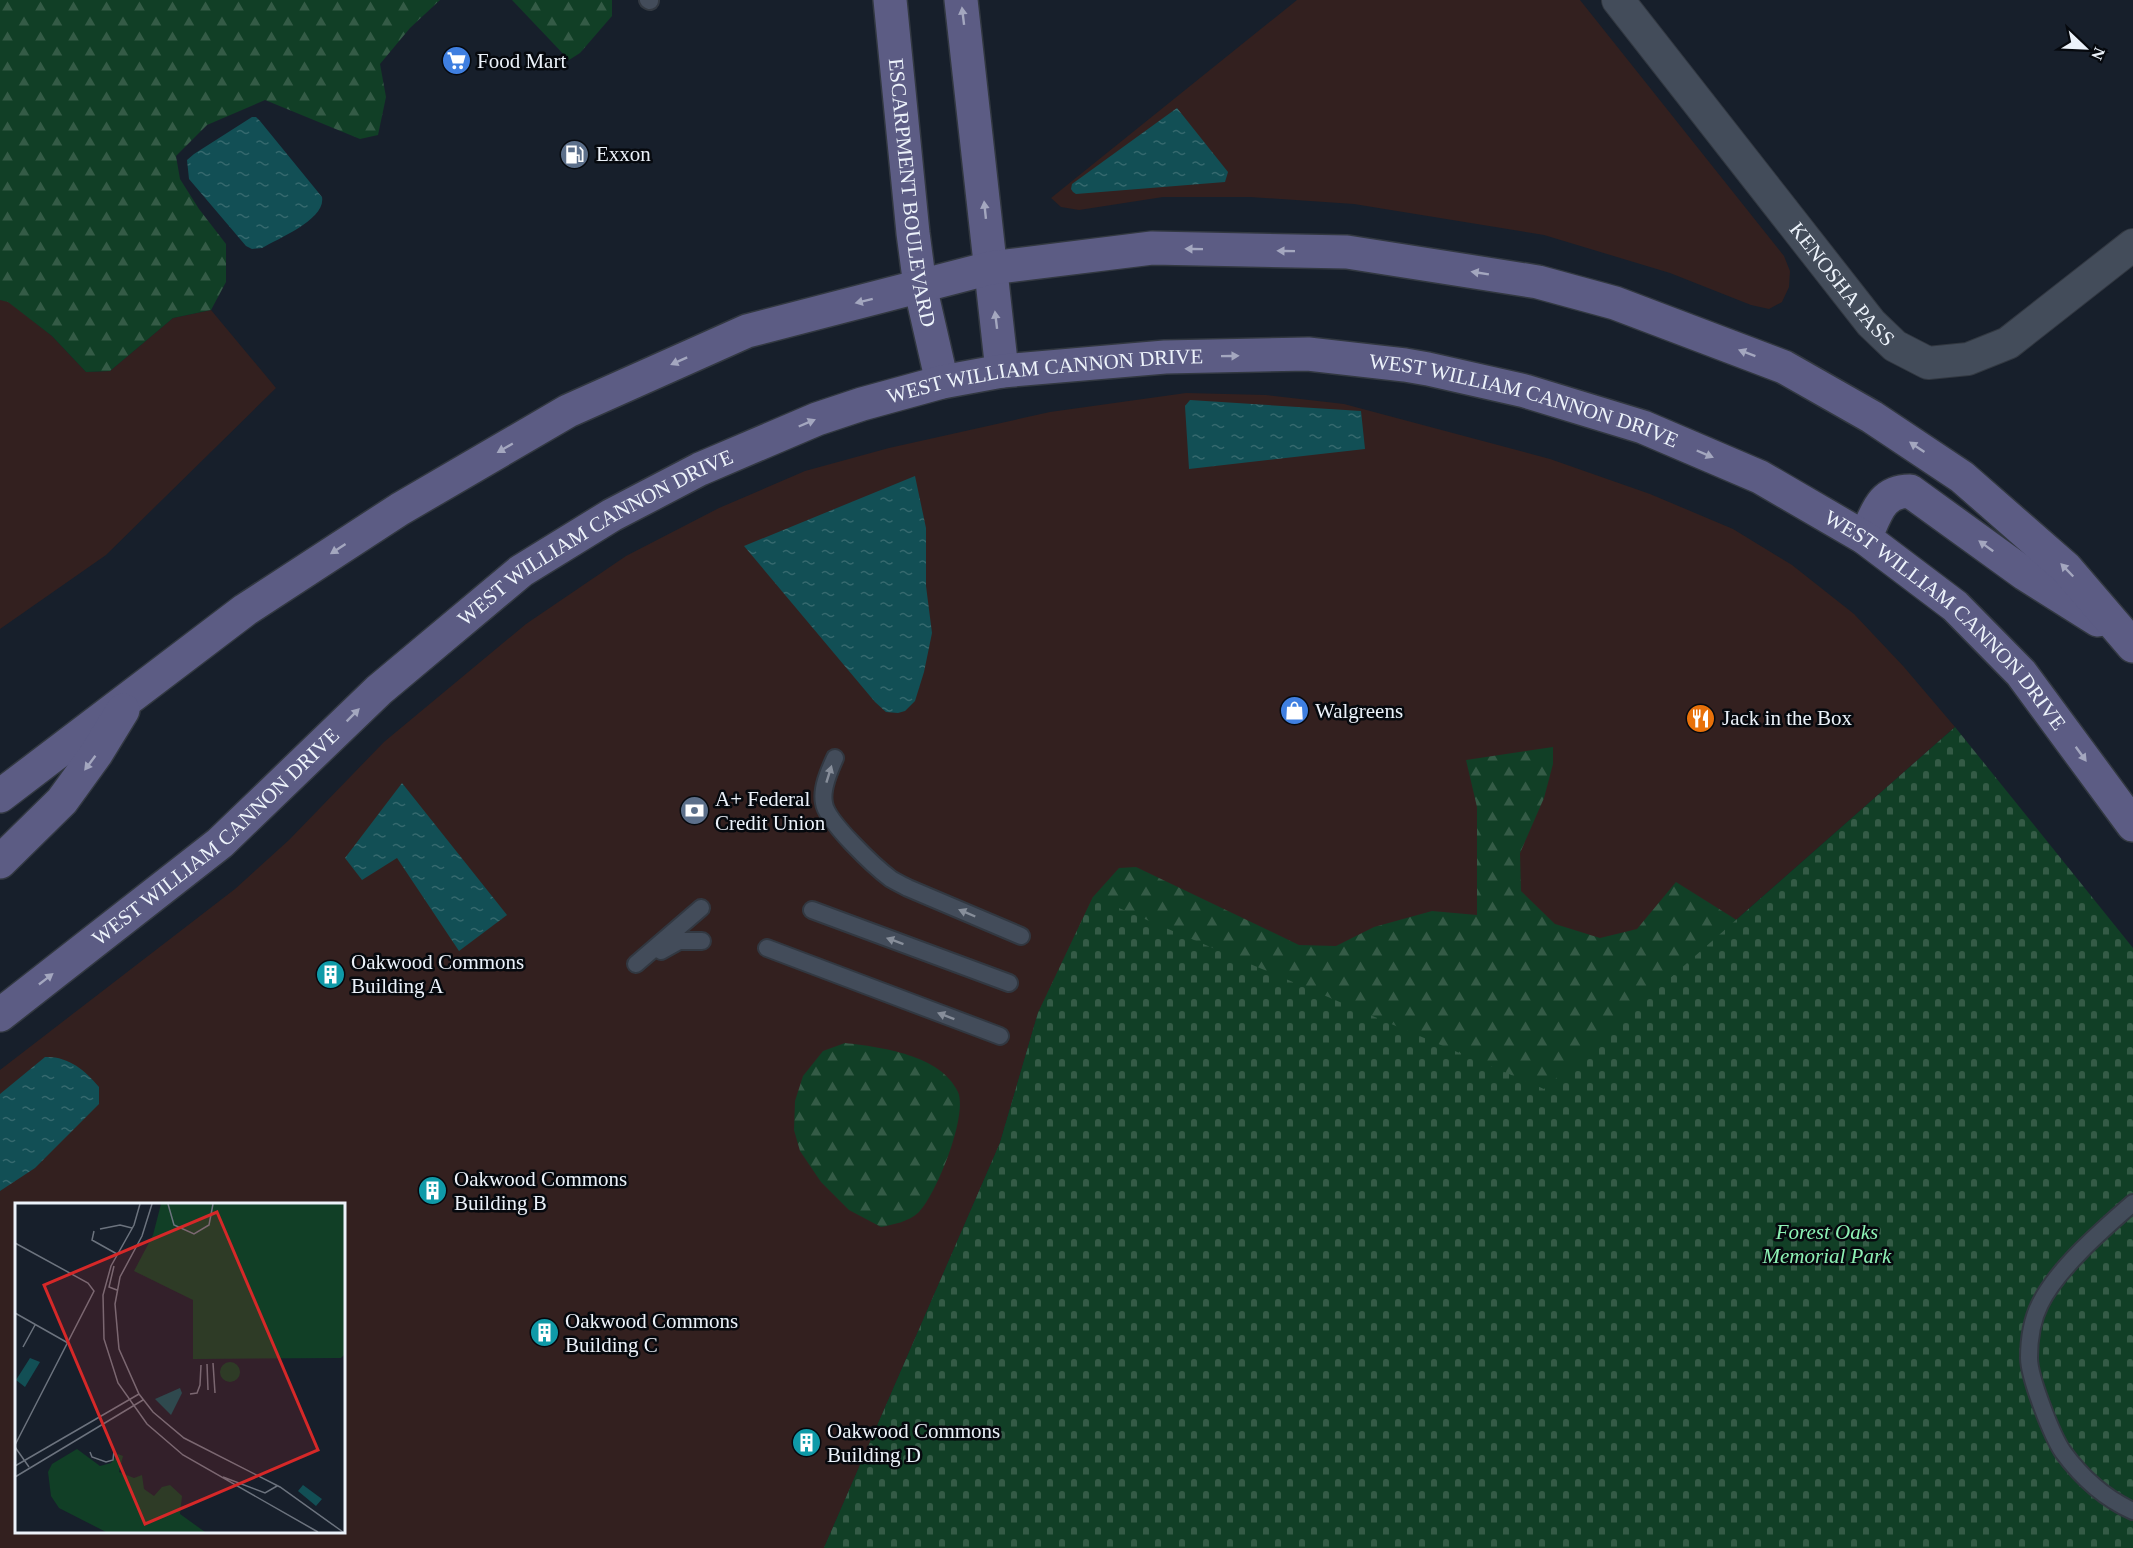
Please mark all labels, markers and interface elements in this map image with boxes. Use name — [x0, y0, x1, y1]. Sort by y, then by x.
one-way arrow — [958, 7, 968, 26]
north arrow — [2055, 18, 2115, 78]
supermarket icon: Food Mart — [440, 45, 472, 77]
text: N — [2088, 45, 2108, 63]
place label: Food Mart — [477, 49, 566, 73]
street label: ESCARPMENT BOULEVARD — [884, 57, 941, 329]
fuel station icon: Exxon — [559, 138, 591, 170]
place label: Exxon — [596, 142, 651, 166]
one-way arrow — [980, 200, 990, 219]
street label: KENOSHA PASS — [1785, 217, 1900, 351]
one-way arrow — [1184, 244, 1203, 254]
one-way arrow — [1277, 246, 1296, 256]
one-way arrow — [1470, 268, 1489, 277]
one-way arrow — [855, 296, 873, 306]
one-way arrow — [991, 310, 1001, 329]
street label: WEST WILLIAM CANNON DRIVE — [884, 344, 1203, 409]
one-way arrow — [1738, 347, 1756, 357]
street label: WEST WILLIAM CANNON DRIVE — [1368, 349, 1682, 453]
one-way arrow — [1221, 351, 1240, 361]
one-way arrow — [671, 357, 688, 366]
one-way arrow — [799, 418, 817, 428]
one-way arrow — [1909, 441, 1925, 453]
one-way arrow — [496, 443, 513, 453]
street label: WEST WILLIAM CANNON DRIVE — [453, 444, 736, 631]
one-way arrow — [1696, 450, 1714, 459]
street label: WEST WILLIAM CANNON DRIVE — [1820, 505, 2071, 735]
one-way arrow — [1979, 540, 1995, 552]
one-way arrow — [330, 544, 347, 555]
one-way arrow — [2061, 564, 2075, 578]
shop icon: Walgreens — [1278, 695, 1310, 727]
place label: Walgreens — [1315, 699, 1403, 723]
restaurant icon: Jack in the Box — [1685, 702, 1717, 734]
place label: Jack in the Box — [1722, 706, 1853, 730]
one-way arrow — [345, 709, 359, 723]
street label: WEST WILLIAM CANNON DRIVE — [87, 723, 344, 950]
one-way arrow — [2075, 746, 2087, 762]
one-way arrow — [84, 756, 96, 771]
one-way arrow — [825, 765, 834, 783]
place label: A+ Federal Credit Union — [715, 787, 826, 835]
bank icon: A+ Federal Credit Union — [678, 795, 710, 827]
one-way arrow — [958, 908, 976, 917]
one-way arrow — [886, 935, 904, 945]
place label: Oakwood Commons Building A — [351, 950, 524, 998]
building icon: Oakwood Commons Building A — [314, 958, 346, 990]
one-way arrow — [38, 973, 54, 985]
one-way arrow — [937, 1010, 955, 1020]
place label: Oakwood Commons Building B — [454, 1167, 627, 1215]
building icon: Oakwood Commons Building B — [417, 1175, 449, 1207]
inset map — [15, 1203, 345, 1533]
park label: Forest Oaks Memorial Park — [1762, 1220, 1892, 1268]
place label: Oakwood Commons Building C — [565, 1309, 738, 1357]
building icon: Oakwood Commons Building C — [528, 1317, 560, 1349]
place label: Oakwood Commons Building D — [827, 1419, 1000, 1467]
building icon: Oakwood Commons Building D — [790, 1427, 822, 1459]

